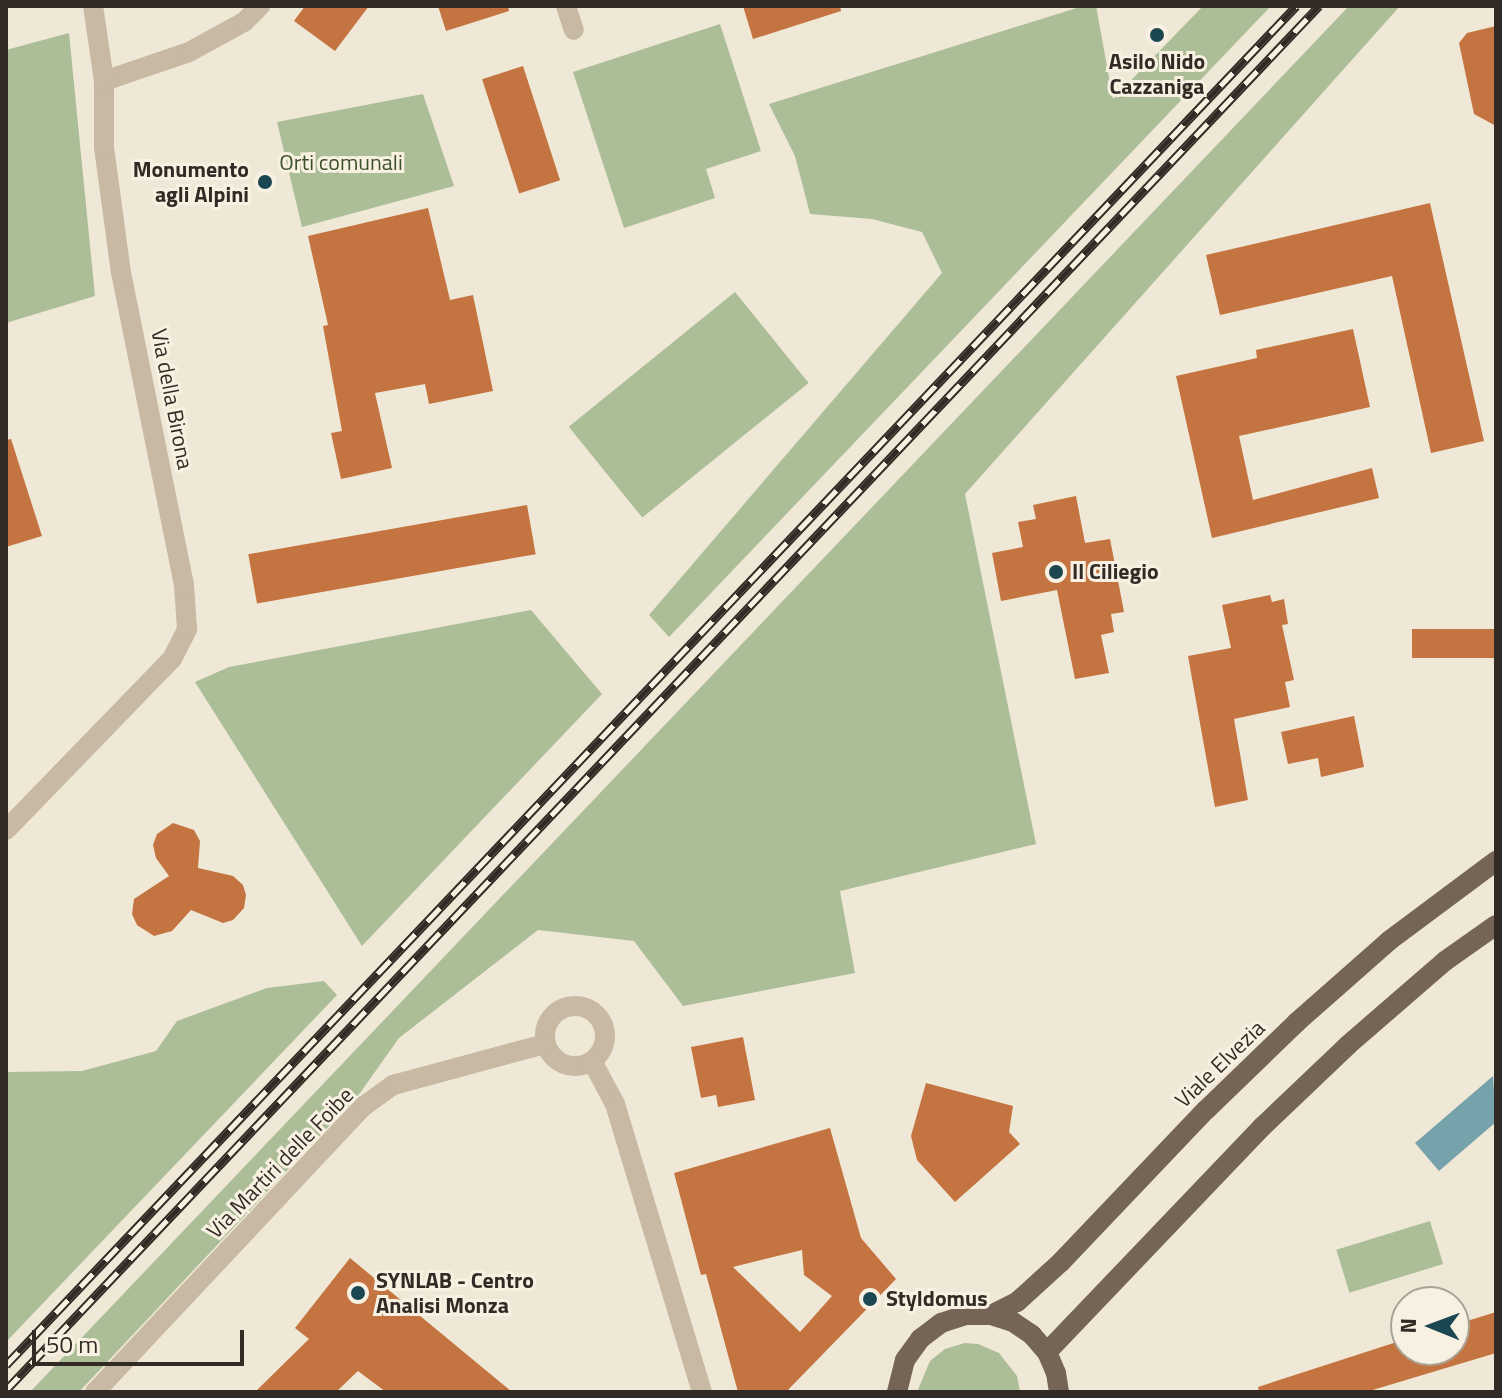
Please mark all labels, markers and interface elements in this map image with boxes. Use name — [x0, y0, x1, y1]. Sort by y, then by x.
marker: Asilo Nido Cazzaniga — [1148, 26, 1166, 44]
place label: Asilo Nido Cazzaniga — [1109, 48, 1205, 100]
park label: Orti comunali — [279, 150, 403, 176]
place label: Monumento agli Alpini — [133, 156, 249, 208]
marker: Monumento agli Alpini — [256, 173, 274, 191]
street label: Via della Birona — [145, 327, 199, 471]
place label: Il Ciliegio — [1072, 559, 1159, 585]
marker: Il Ciliegio — [1047, 563, 1065, 581]
street label: Viale Elvezia — [1170, 1015, 1270, 1113]
street label: Via Martiri delle Foibe — [201, 1082, 359, 1244]
place label: SYNLAB - Centro Analisi Monza — [376, 1267, 534, 1318]
marker: SYNLAB - Centro Analisi Monza — [347, 1282, 369, 1304]
place label: Styldomus — [886, 1286, 988, 1312]
north arrow — [1390, 1286, 1470, 1366]
marker: Styldomus — [861, 1290, 879, 1308]
scale bar — [36, 1314, 248, 1364]
text: N — [1391, 1318, 1425, 1334]
text: 50 m — [46, 1326, 98, 1362]

